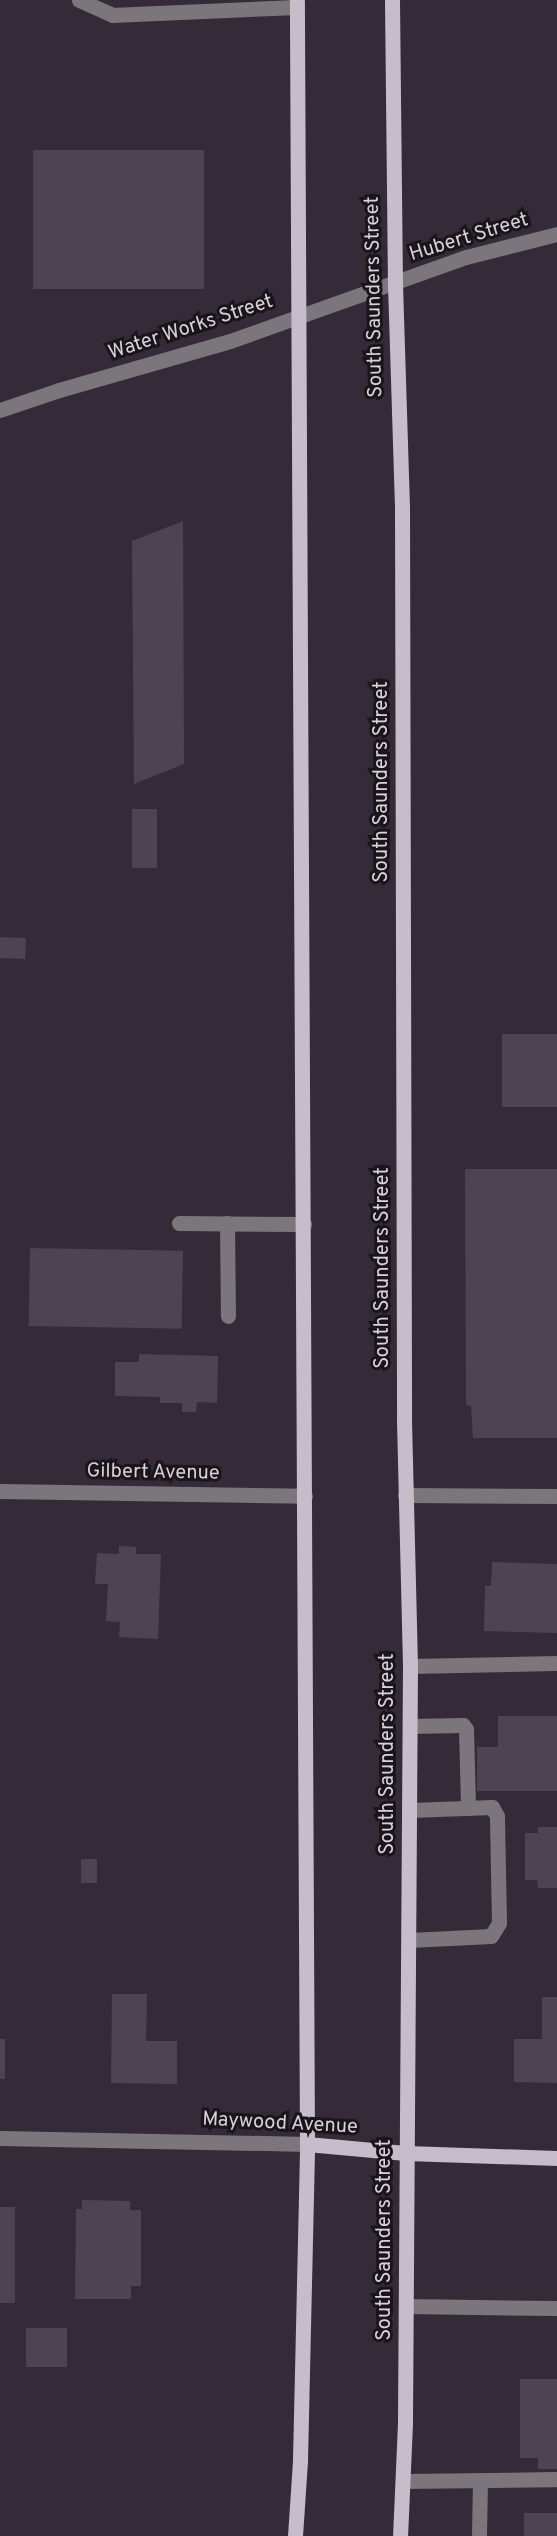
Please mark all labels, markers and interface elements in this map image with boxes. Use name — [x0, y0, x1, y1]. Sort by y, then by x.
street label: South Saunders Street — [361, 196, 389, 398]
street label: Hubert Street — [407, 209, 531, 267]
street label: Water Works Street — [106, 290, 276, 366]
street label: South Saunders Street — [370, 681, 394, 883]
street label: South Saunders Street — [371, 1167, 395, 1369]
street label: Gilbert Avenue — [86, 1460, 220, 1486]
street label: South Saunders Street — [376, 1653, 400, 1855]
street label: Maywood Avenue — [201, 2108, 359, 2140]
street label: South Saunders Street — [373, 2139, 397, 2341]

